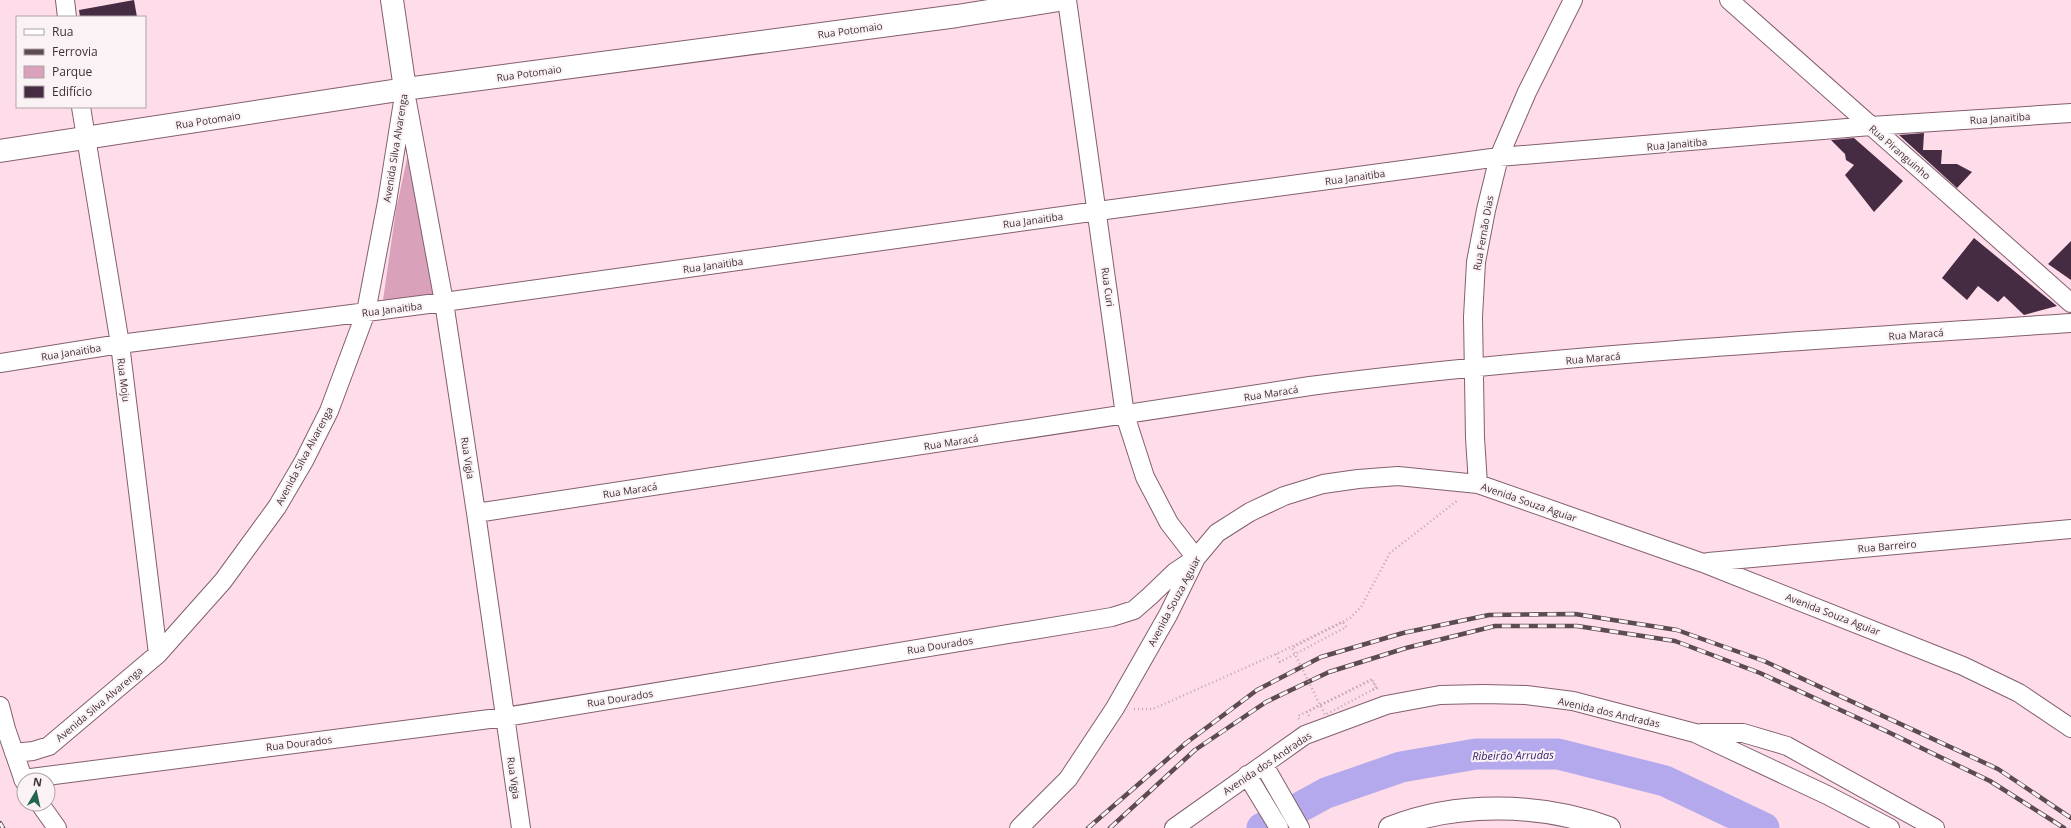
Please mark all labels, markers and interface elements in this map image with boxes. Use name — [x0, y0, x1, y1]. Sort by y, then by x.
legend — [16, 16, 146, 108]
street label: Rua Potomaio — [817, 19, 883, 41]
text: Rua — [52, 23, 73, 40]
text: Ferrovia — [52, 43, 98, 60]
street label: Rua Potomaio — [496, 62, 562, 84]
text: Parque — [52, 63, 92, 80]
text: Edifício — [52, 83, 92, 100]
street label: Avenida Silva Alvarenga — [380, 93, 410, 203]
street label: Rua Potomaio — [175, 108, 241, 132]
street label: Rua Janaitiba — [1969, 109, 2031, 127]
street label: Rua Piranguinho — [1866, 121, 1934, 183]
street label: Rua Janaitiba — [1646, 134, 1708, 154]
street label: Rua Janaitiba — [1324, 166, 1386, 188]
street label: Rua Fernão Dias — [1470, 194, 1497, 272]
street label: Rua Janaitiba — [1002, 209, 1064, 231]
street label: Rua Janaitiba — [682, 254, 744, 276]
street label: Rua Curi — [1098, 266, 1118, 308]
street label: Rua Janaitiba — [361, 298, 423, 320]
street label: Rua Maracá — [1888, 325, 1944, 343]
street label: Rua Janaitiba — [40, 340, 102, 364]
street label: Rua Maracá — [1565, 349, 1621, 367]
street label: Rua Moju — [114, 357, 134, 403]
street label: Rua Maracá — [1243, 382, 1299, 404]
street label: Avenida Silva Alvarenga — [272, 404, 336, 508]
street label: Rua Maracá — [923, 431, 979, 453]
street label: Rua Vigia — [458, 436, 478, 480]
street label: Rua Maracá — [602, 479, 658, 501]
street label: Avenida Souza Aguiar — [1479, 479, 1579, 525]
street label: Rua Barreiro — [1857, 536, 1917, 556]
street label: Avenida Souza Aguiar — [1144, 553, 1204, 649]
street label: Avenida Souza Aguiar — [1784, 589, 1882, 639]
street label: Rua Dourados — [906, 633, 974, 657]
street label: Avenida Silva Alvarenga — [52, 663, 146, 745]
street label: Rua Dourados — [586, 686, 654, 710]
street label: Avenida dos Andradas — [1557, 693, 1661, 731]
street label: Avenida dos Andradas — [1220, 728, 1314, 798]
street label: Rua Dourados — [265, 732, 333, 754]
water label: Ribeirão Arrudas — [1472, 747, 1554, 763]
street label: Rua Vigia — [504, 756, 524, 800]
north arrow — [16, 772, 56, 812]
text: N — [32, 774, 43, 790]

